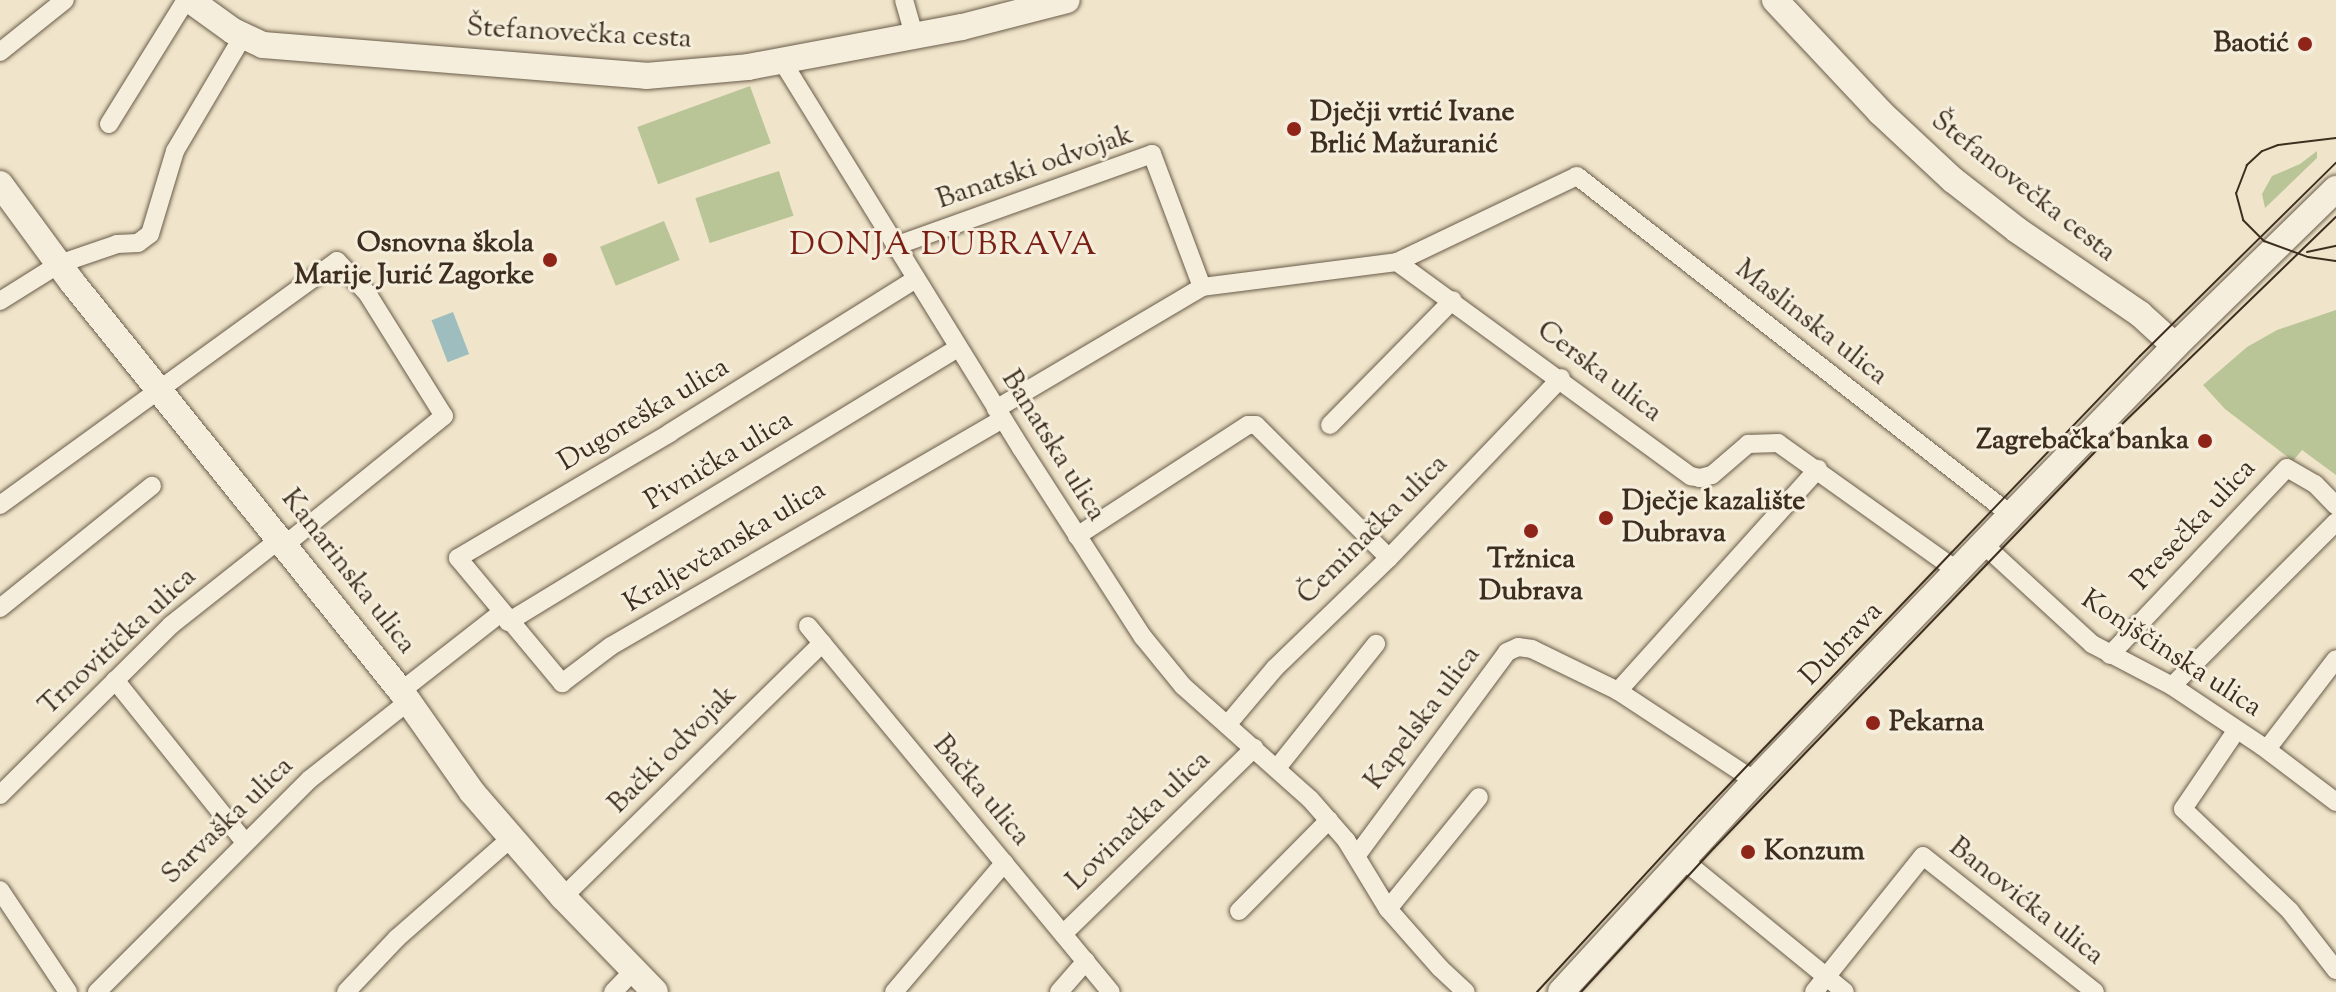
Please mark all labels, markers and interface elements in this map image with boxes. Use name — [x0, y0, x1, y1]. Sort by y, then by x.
street label: Štefanovečka cesta — [466, 11, 692, 57]
place label: Baotić — [2214, 27, 2289, 61]
marker: Baotić — [2296, 35, 2314, 53]
place label: Dječji vrtić Ivane Brlić Mažuranić — [1310, 96, 1514, 162]
street label: Štefanovečka cesta — [1924, 104, 2122, 270]
street label: Banatski odvojak — [933, 119, 1137, 217]
marker: Dječji vrtić Ivane Brlić Mažuranić — [1285, 120, 1303, 138]
place label: Osnovna škola Marije Jurić Zagorke — [294, 227, 534, 293]
district label: DONJA DUBRAVA — [789, 227, 1099, 265]
marker: Osnovna škola Marije Jurić Zagorke — [541, 251, 559, 269]
street label: Maslinska ulica — [1728, 253, 1894, 393]
street label: Cerska ulica — [1530, 314, 1668, 430]
street label: Dugoreška ulica — [553, 351, 735, 479]
street label: Banatska ulica — [993, 364, 1113, 528]
street label: Pivnička ulica — [639, 404, 799, 518]
place label: Zagrebačka banka — [1976, 424, 2189, 458]
marker: Zagrebačka banka — [2196, 432, 2214, 450]
street label: Čeminačka ulica — [1291, 448, 1455, 612]
street label: Presečka ulica — [2125, 452, 2263, 598]
street label: Kraljevčanska ulica — [618, 473, 832, 621]
street label: Kanarinska ulica — [273, 483, 423, 661]
place label: Dječje kazalište Dubrava — [1622, 485, 1805, 551]
marker: Dječje kazalište Dubrava — [1597, 509, 1615, 527]
marker: Tržnica Dubrava — [1522, 522, 1540, 540]
place label: Tržnica Dubrava — [1479, 543, 1583, 609]
street label: Trnovitička ulica — [33, 561, 203, 723]
street label: Konjščinska ulica — [2074, 583, 2268, 725]
street label: Dubrava — [1794, 595, 1890, 693]
street label: Kapelska ulica — [1358, 639, 1488, 797]
street label: Bački odvojak — [602, 679, 744, 821]
place label: Pekarna — [1889, 706, 1984, 740]
marker: Pekarna — [1864, 714, 1882, 732]
street label: Bačka ulica — [925, 729, 1037, 853]
street label: Lovinačka ulica — [1060, 744, 1218, 898]
street label: Sarvaška ulica — [155, 750, 301, 892]
street label: Banovićka ulica — [1942, 831, 2110, 973]
place label: Konzum — [1764, 835, 1865, 869]
marker: Konzum — [1739, 843, 1757, 861]

